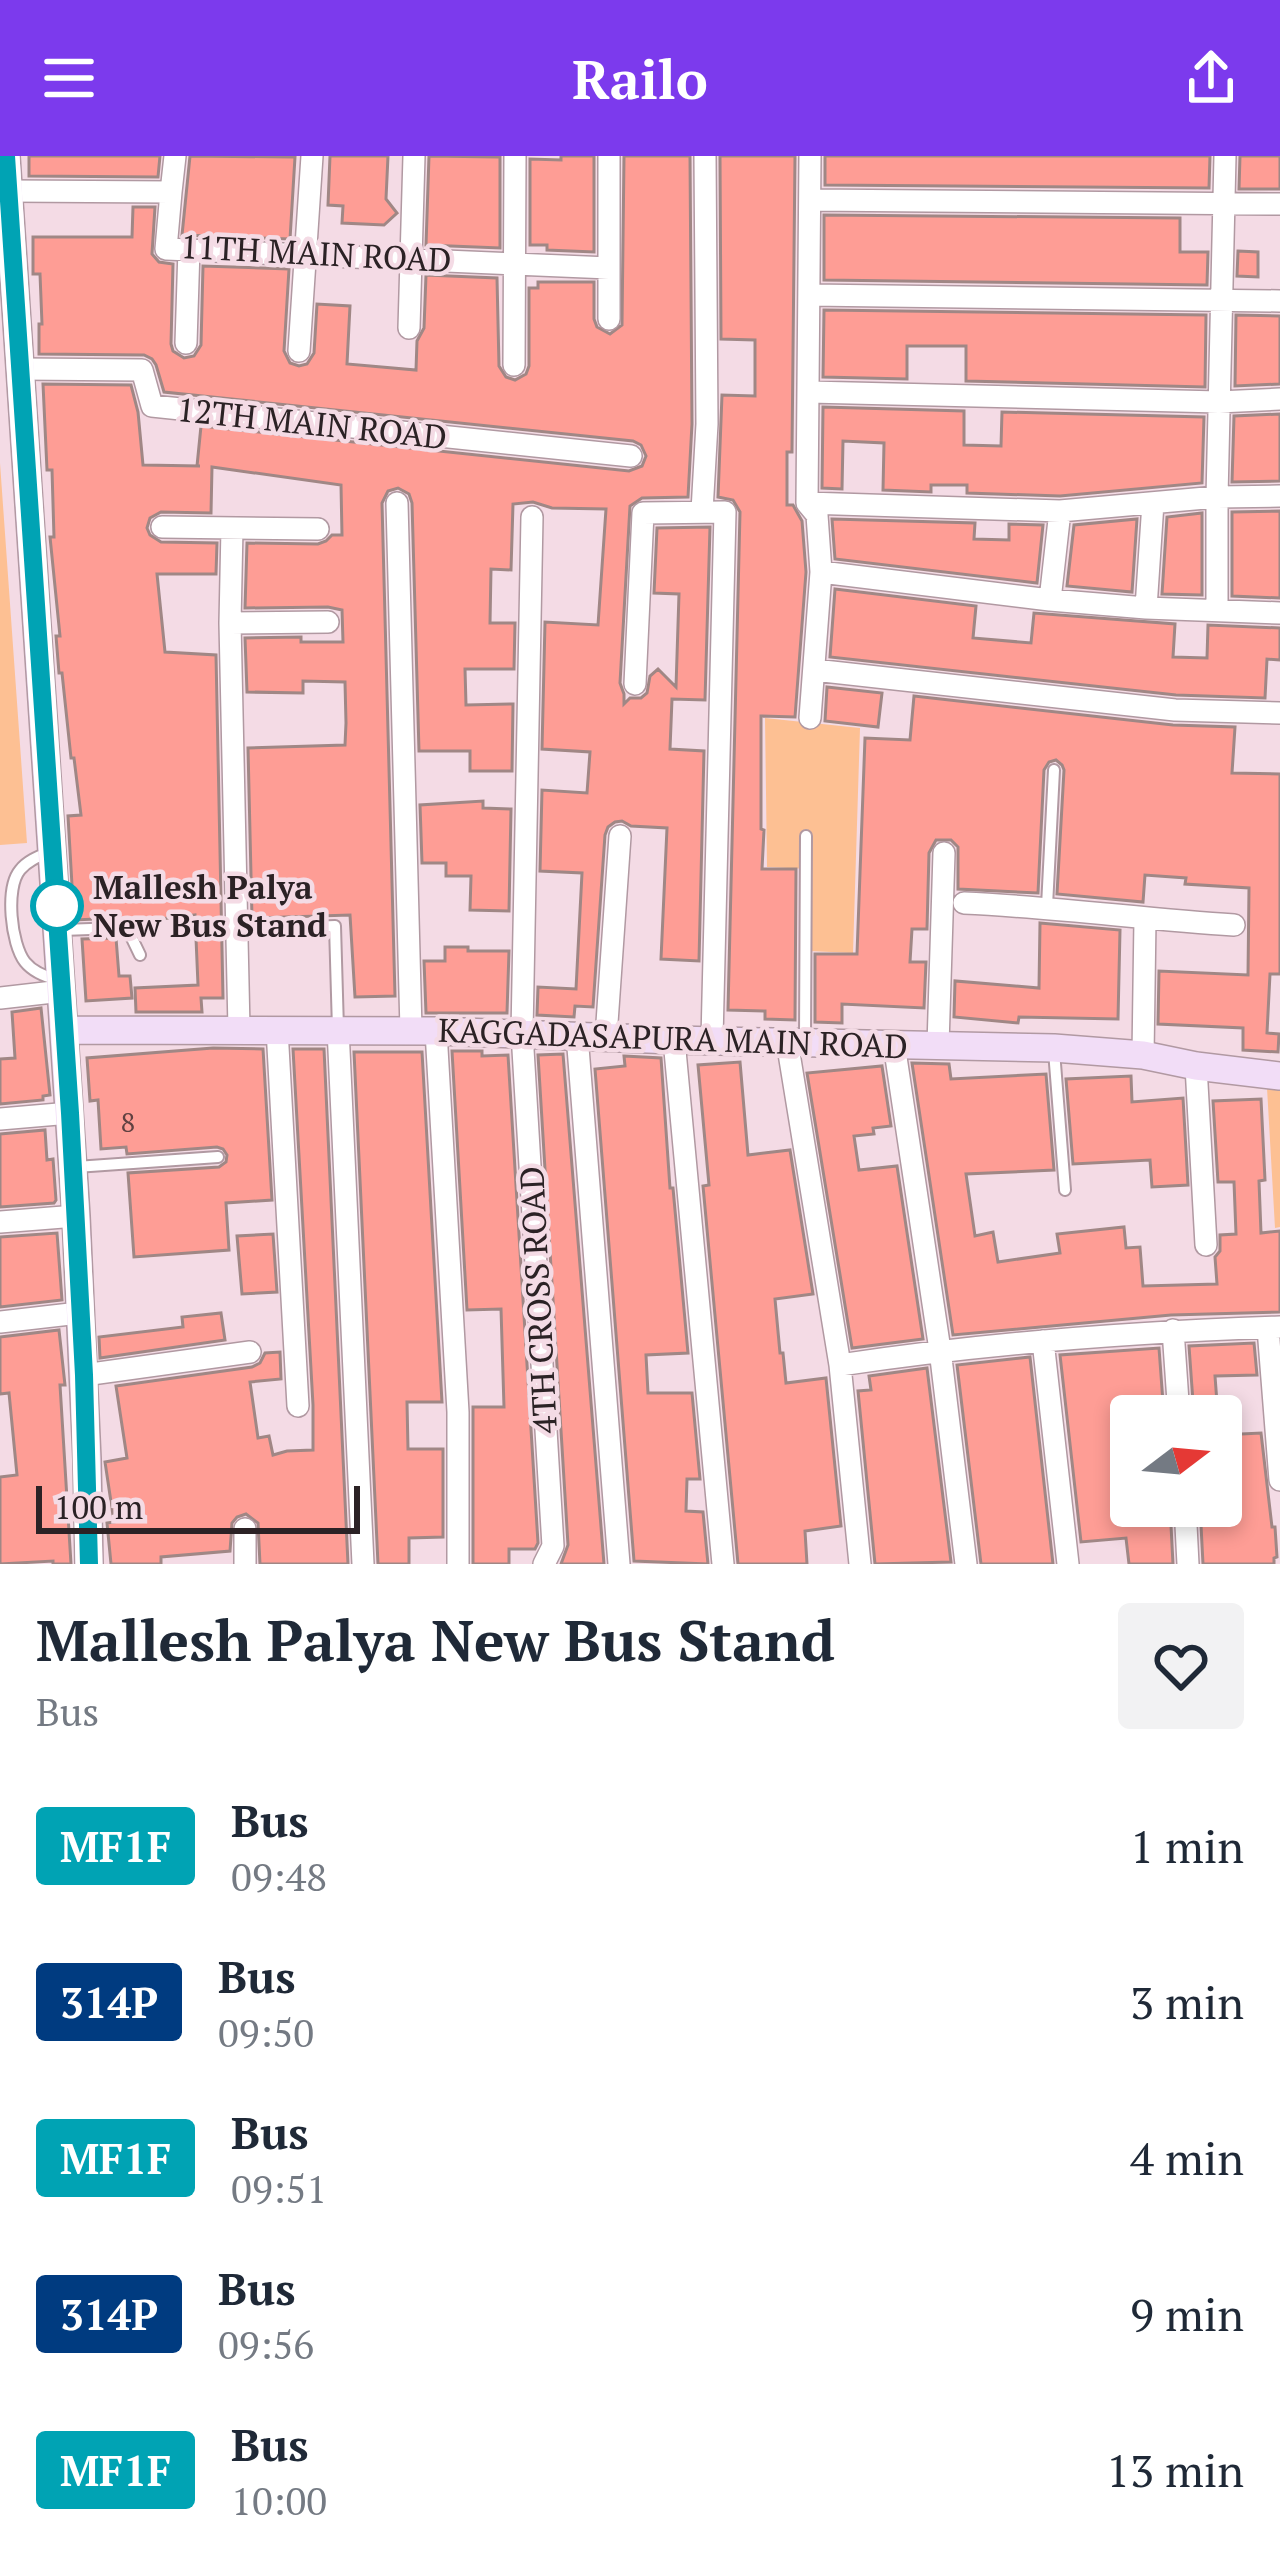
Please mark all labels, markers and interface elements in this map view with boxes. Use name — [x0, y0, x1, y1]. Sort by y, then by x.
text: Railo — [572, 43, 708, 114]
icon: menu — [36, 45, 102, 111]
icon: share — [1178, 45, 1244, 111]
street label: 11TH MAIN ROAD — [180, 224, 453, 281]
street label: 12TH MAIN ROAD — [175, 387, 449, 458]
place label: Mallesh Palya New Bus Stand — [93, 865, 327, 946]
marker: Mallesh Palya New Bus Stand — [32, 881, 82, 931]
street label: KAGGADASAPURA MAIN ROAD — [437, 1008, 909, 1067]
house number: 8 — [121, 1104, 135, 1140]
street label: 4TH CROSS ROAD — [509, 1165, 566, 1435]
north arrow — [1110, 1395, 1242, 1527]
map controls — [1110, 1395, 1242, 1527]
scale bar — [36, 1480, 360, 1533]
text: 100 m — [54, 1485, 143, 1528]
text: Mallesh Palya New Bus Stand — [36, 1602, 835, 1677]
button: heart — [1118, 1603, 1244, 1729]
text: Bus — [36, 1685, 99, 1737]
text: Bus — [231, 1790, 309, 1850]
text: 1 min — [1130, 1816, 1244, 1876]
text: MF1F — [60, 1818, 171, 1874]
text: 09:48 — [231, 1850, 327, 1902]
text: Bus — [218, 1946, 296, 2006]
text: 3 min — [1130, 1972, 1244, 2032]
text: 314P — [60, 1974, 158, 2030]
text: 09:50 — [218, 2006, 314, 2058]
text: Bus — [231, 2102, 309, 2162]
text: 4 min — [1130, 2128, 1244, 2188]
text: MF1F — [60, 2130, 171, 2186]
text: 09:51 — [231, 2162, 327, 2214]
text: Bus — [218, 2258, 296, 2318]
text: 9 min — [1130, 2284, 1244, 2344]
text: 314P — [60, 2286, 158, 2342]
text: 09:56 — [218, 2318, 314, 2370]
text: Bus — [231, 2414, 309, 2474]
text: 13 min — [1106, 2440, 1244, 2500]
text: MF1F — [60, 2442, 171, 2498]
text: 10:00 — [231, 2474, 327, 2526]

